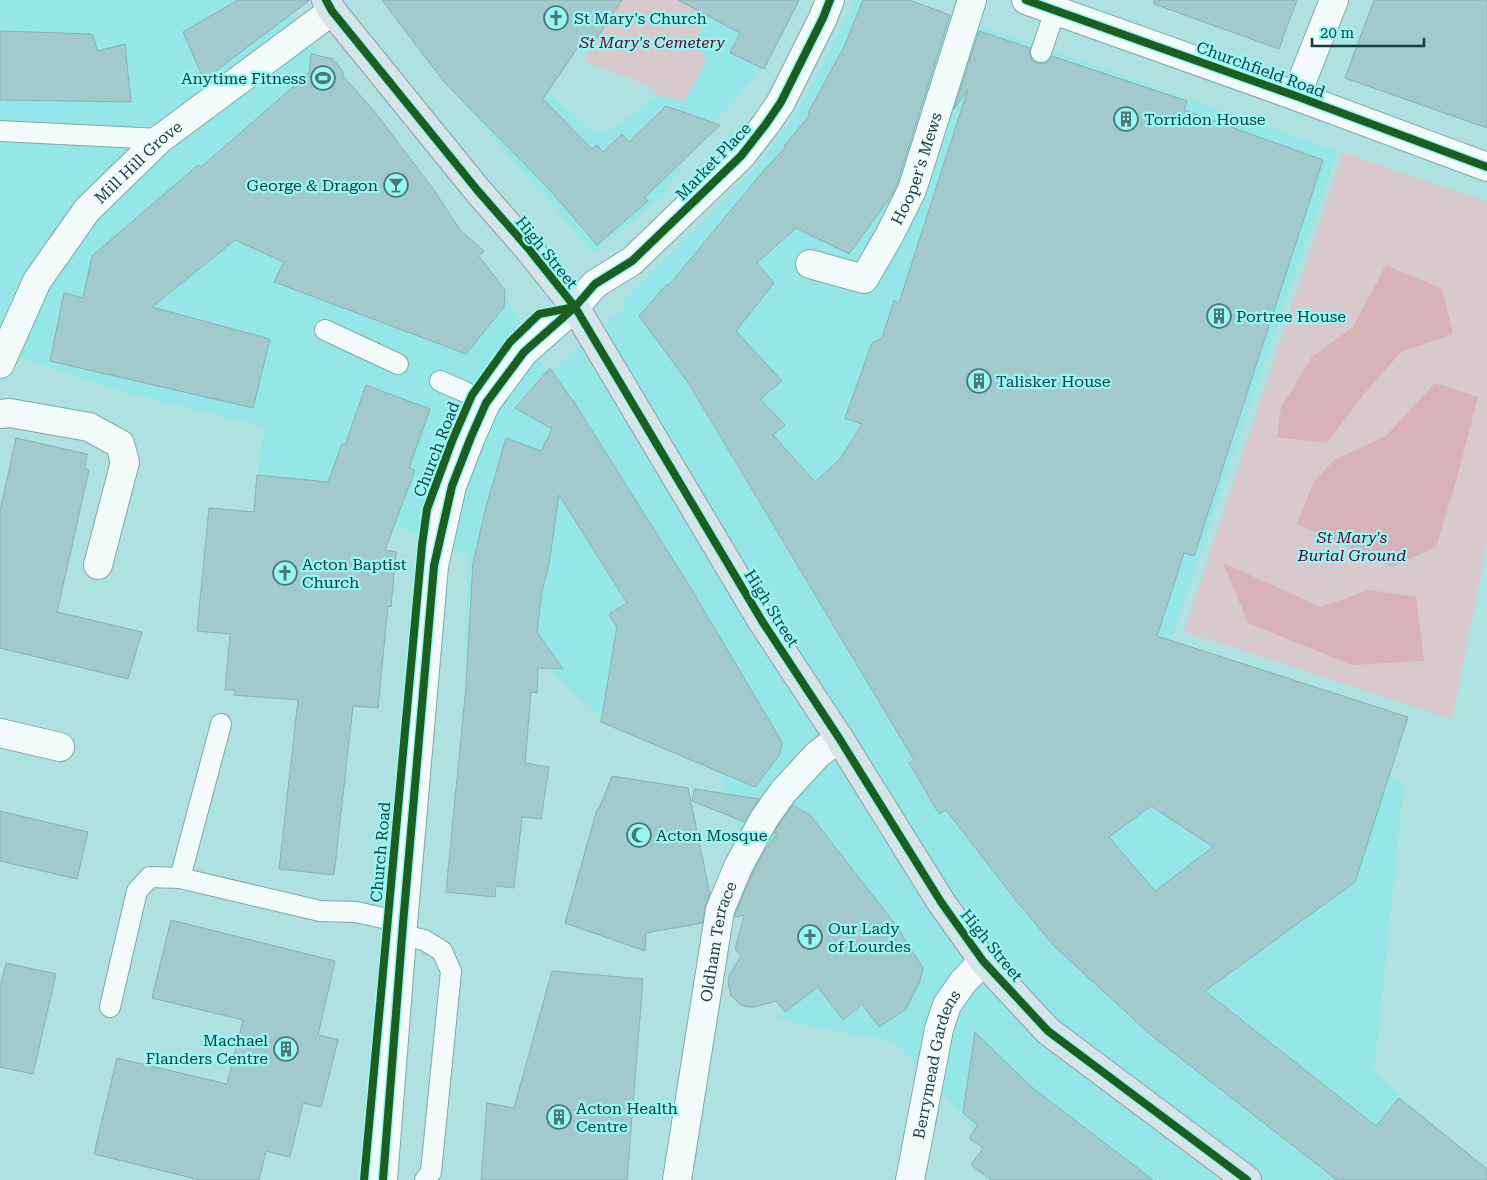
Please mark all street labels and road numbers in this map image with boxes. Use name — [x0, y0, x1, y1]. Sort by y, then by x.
street label: Churchfield Road — [1194, 37, 1328, 102]
street label: Hooper's Mews — [887, 110, 946, 228]
street label: Mill Hill Grove — [91, 117, 186, 208]
street label: Market Place — [672, 119, 755, 204]
street label: High Street — [512, 212, 582, 292]
street label: Church Road — [410, 399, 463, 500]
street label: High Street — [740, 566, 803, 651]
street label: Church Road — [367, 801, 394, 903]
street label: Oldham Terrace — [696, 878, 741, 1003]
street label: High Street — [957, 905, 1027, 985]
street label: Berrymead Gardens — [909, 986, 965, 1140]

